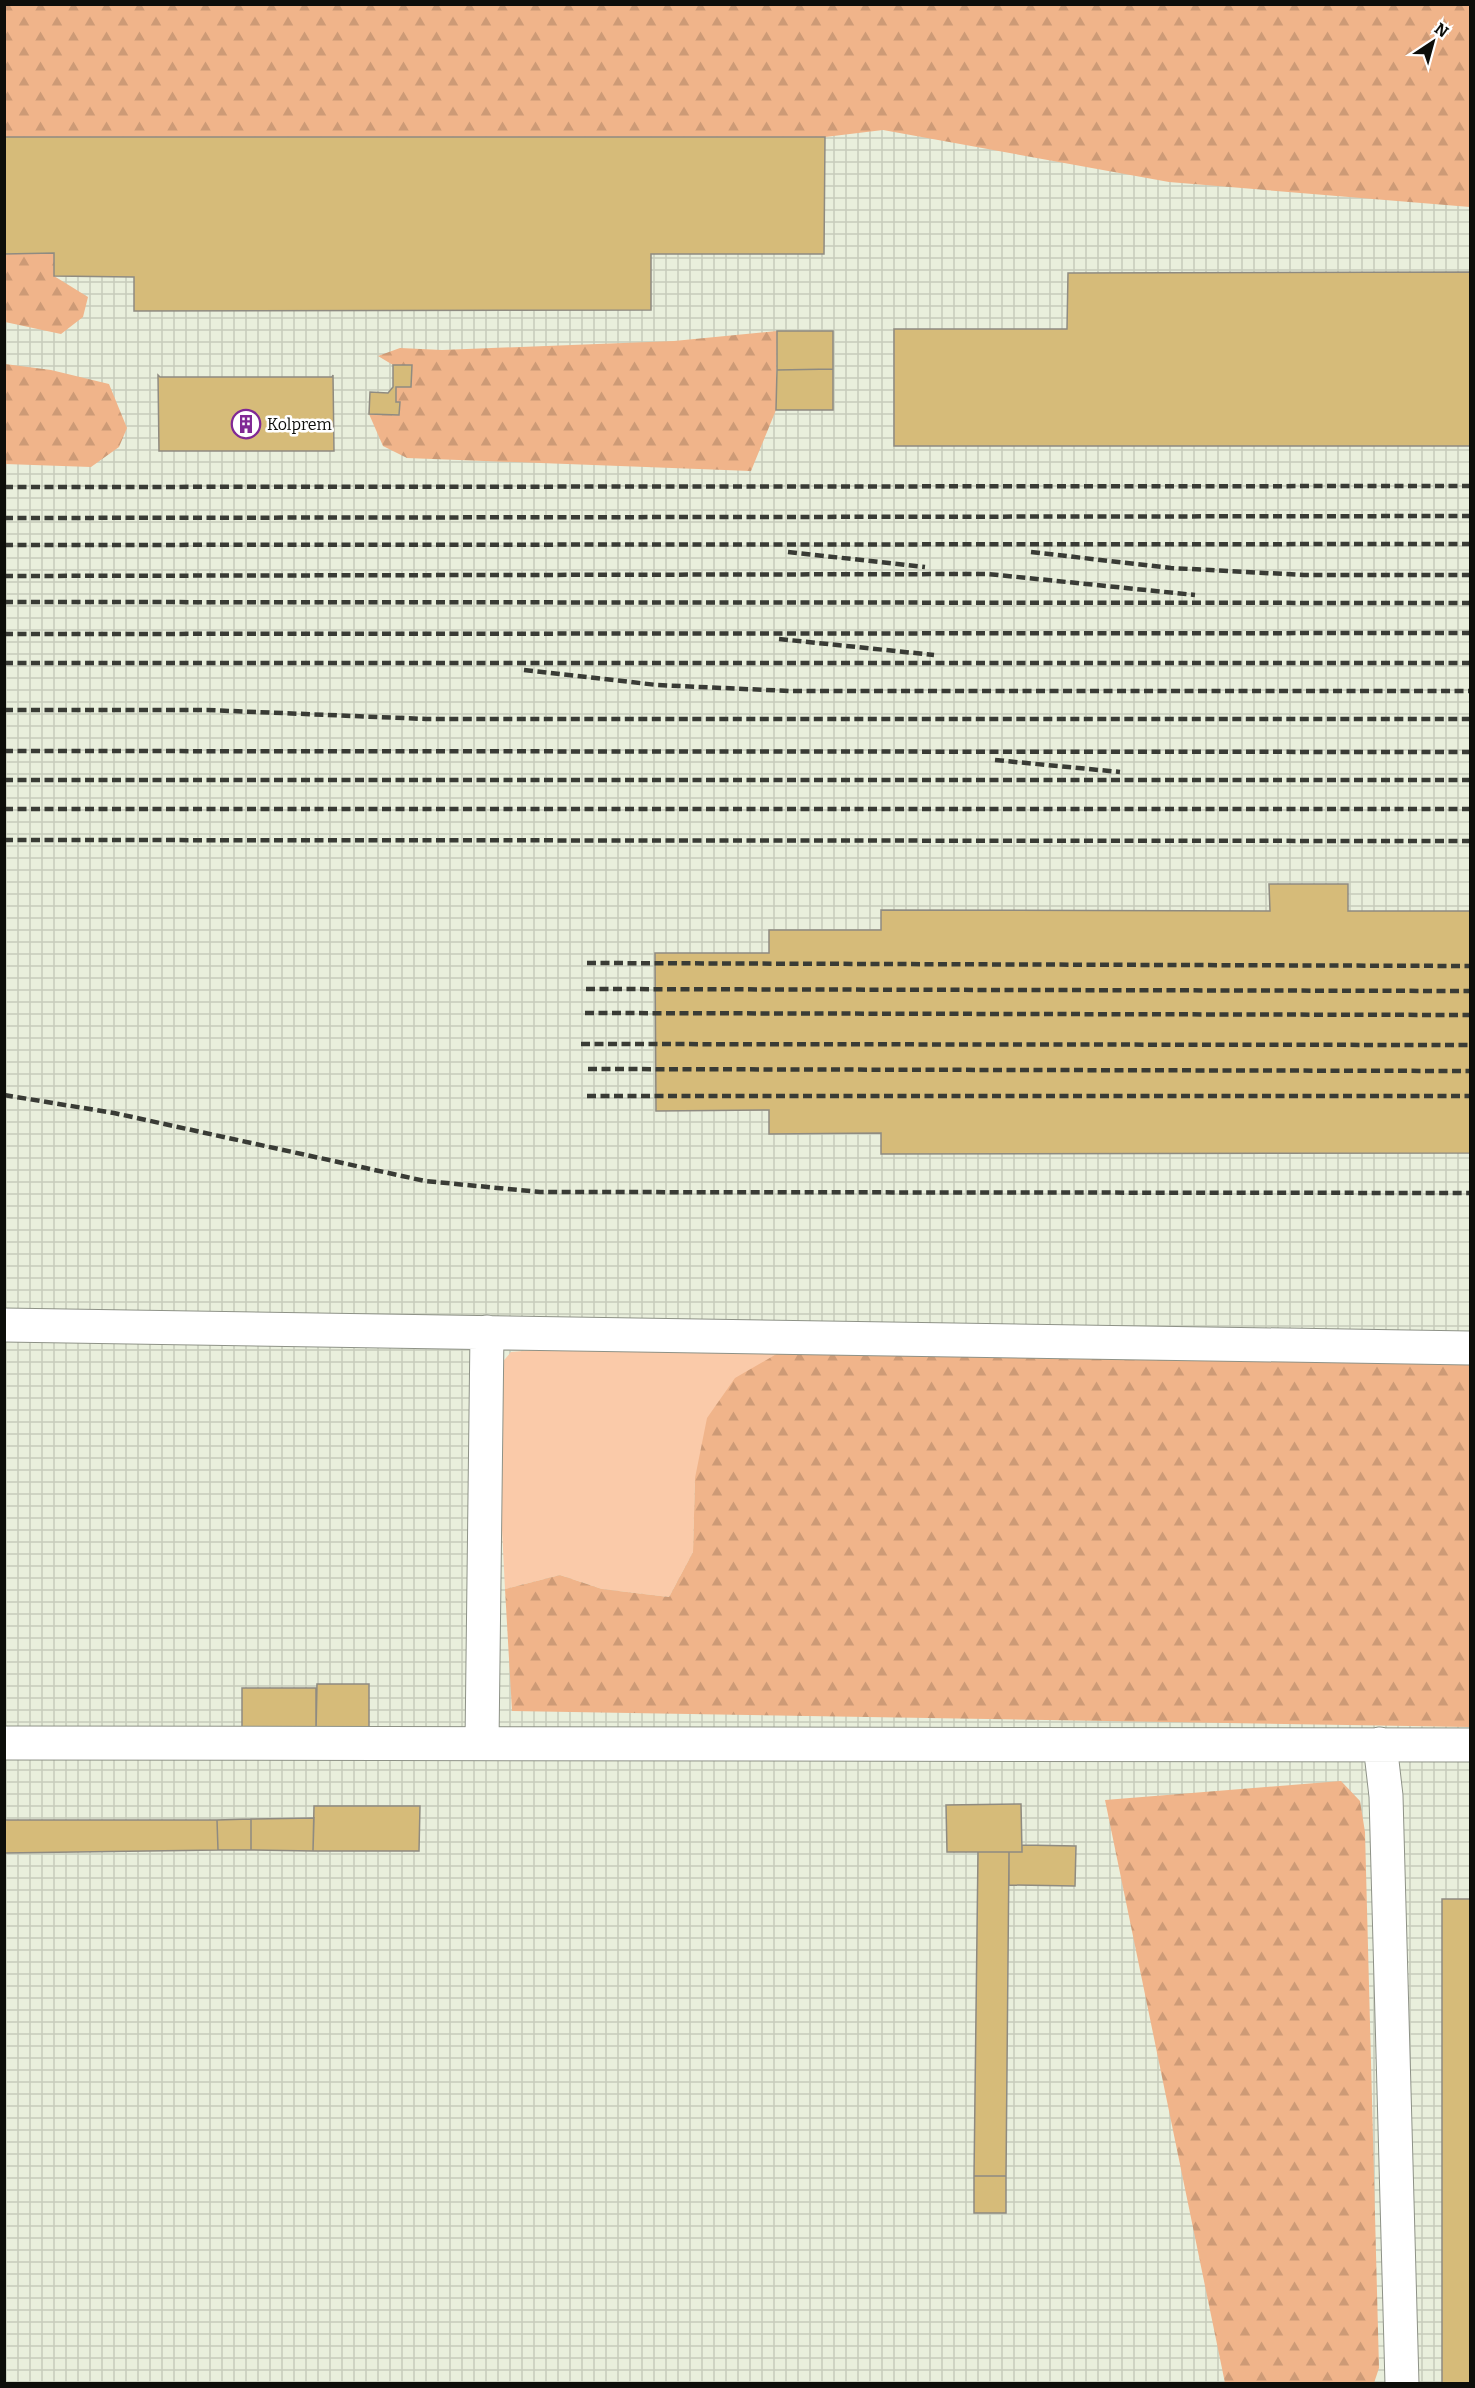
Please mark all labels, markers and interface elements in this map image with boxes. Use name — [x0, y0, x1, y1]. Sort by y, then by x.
north arrow — [1403, 12, 1463, 72]
text: N — [1431, 19, 1452, 42]
building icon: Kolprem — [230, 408, 262, 440]
place label: Kolprem — [267, 415, 332, 434]

